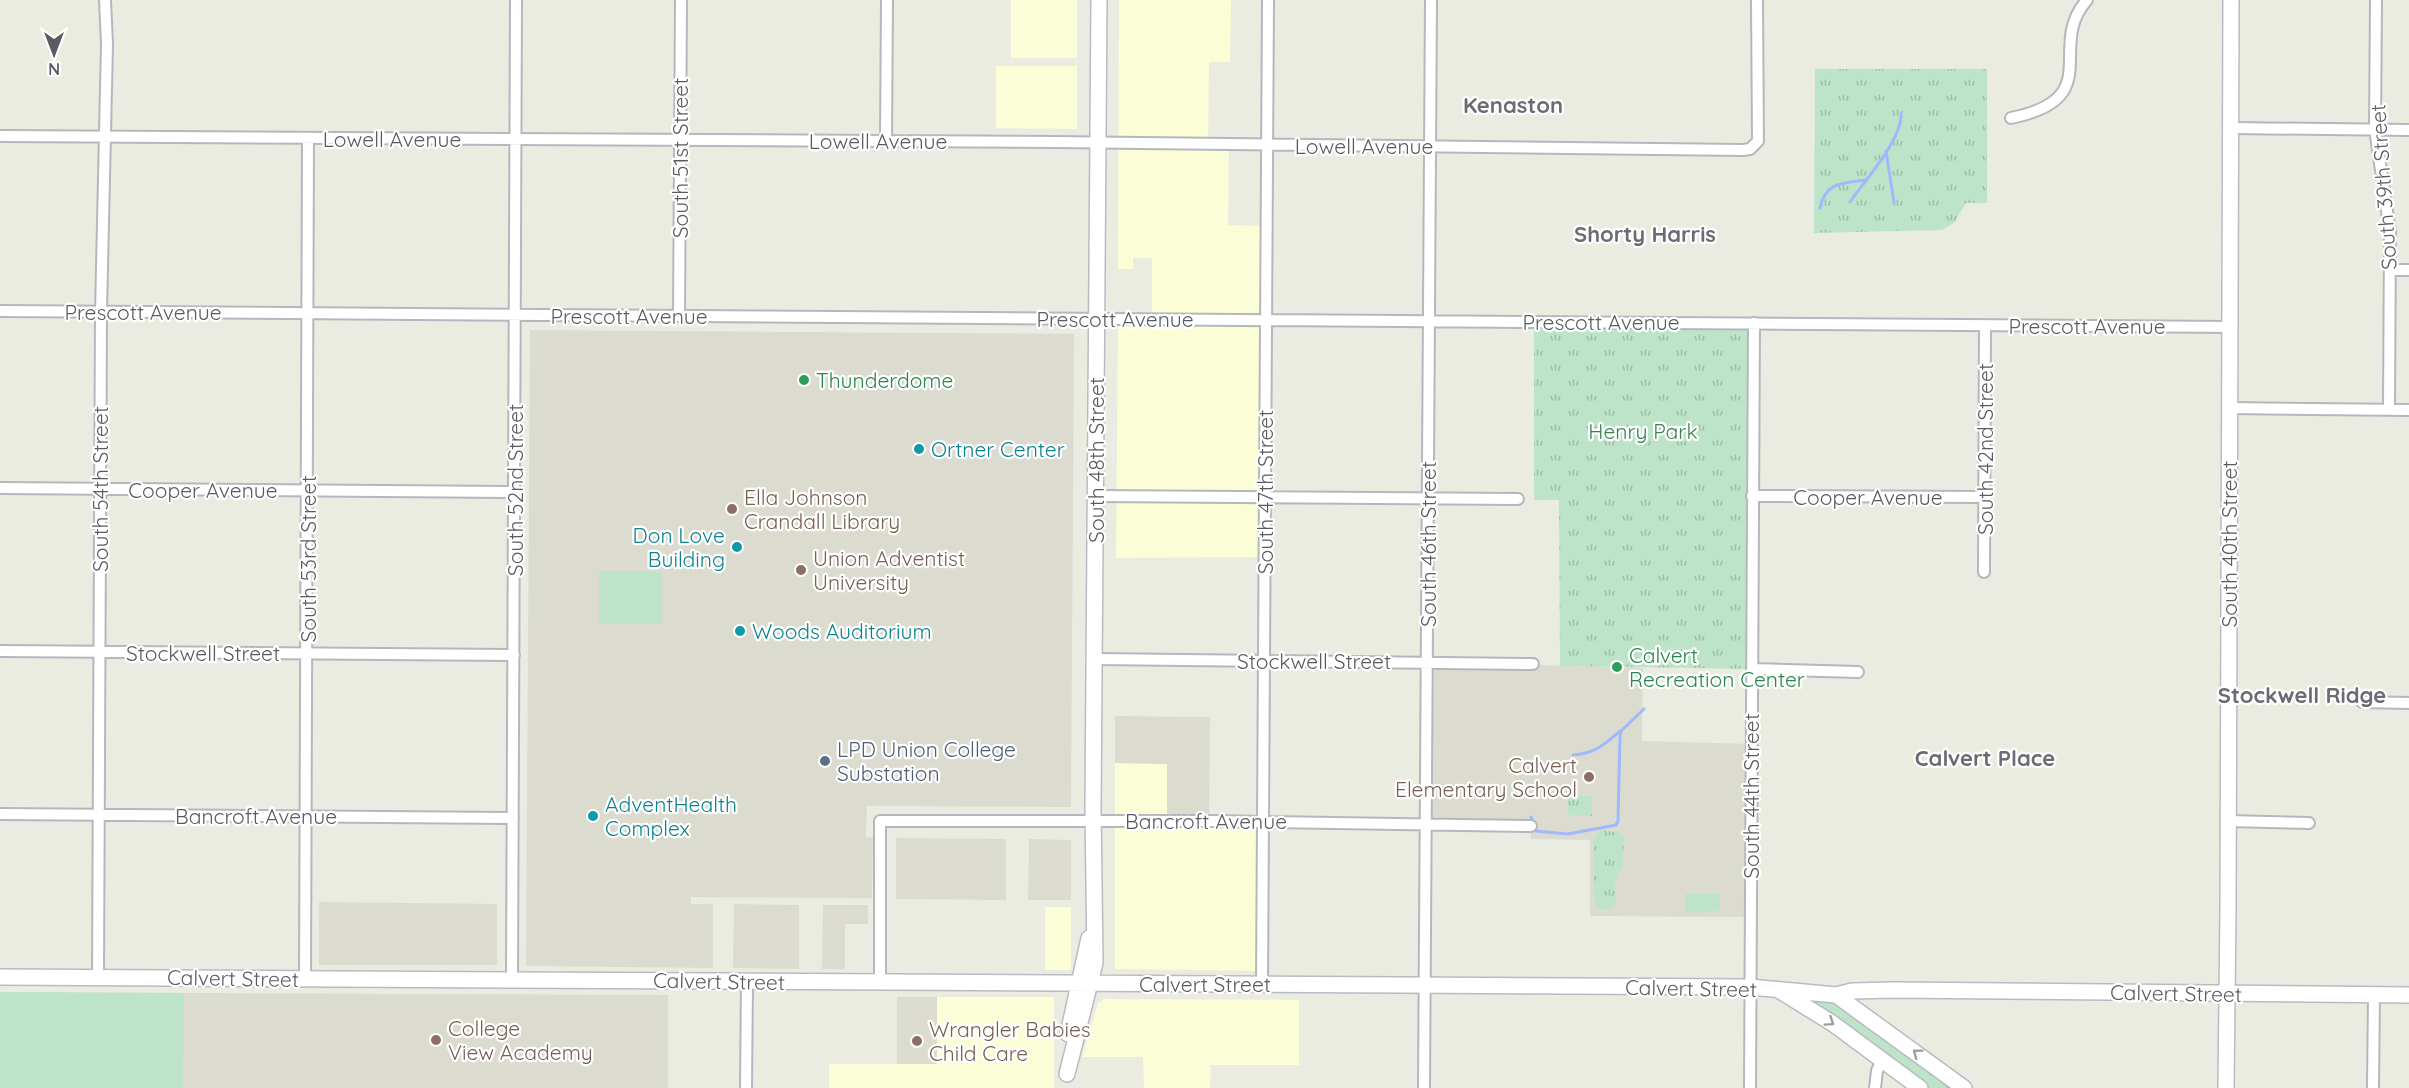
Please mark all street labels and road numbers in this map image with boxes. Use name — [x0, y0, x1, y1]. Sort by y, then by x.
street label: South 51st Street — [667, 78, 693, 238]
street label: South 39th Street — [2364, 103, 2402, 271]
street label: Lowell Avenue — [323, 126, 461, 152]
street label: Lowell Avenue — [809, 128, 947, 154]
street label: Lowell Avenue — [1295, 133, 1433, 159]
street label: Prescott Avenue — [64, 299, 222, 325]
street label: Prescott Avenue — [550, 303, 708, 329]
street label: Prescott Avenue — [1036, 306, 1194, 332]
street label: Prescott Avenue — [1522, 309, 1680, 335]
street label: Prescott Avenue — [2008, 313, 2166, 339]
street label: South 42nd Street — [1972, 363, 1998, 535]
street label: South 48th Street — [1083, 377, 1109, 543]
street label: South 52nd Street — [502, 404, 528, 576]
street label: South 54th Street — [87, 406, 113, 572]
street label: South 47th Street — [1252, 410, 1278, 574]
street label: South 46th Street — [1415, 461, 1441, 627]
street label: South 40th Street — [2216, 461, 2242, 627]
street label: South 53rd Street — [295, 475, 321, 643]
street label: Cooper Avenue — [128, 477, 278, 503]
street label: Cooper Avenue — [1793, 484, 1943, 510]
street label: Stockwell Street — [126, 640, 280, 666]
street label: Stockwell Street — [1237, 648, 1391, 674]
street label: South 44th Street — [1738, 713, 1764, 879]
street label: Bancroft Avenue — [175, 803, 337, 829]
street label: Bancroft Avenue — [1125, 808, 1287, 834]
street label: Calvert Street — [167, 964, 299, 992]
street label: Calvert Street — [653, 967, 785, 995]
street label: Calvert Street — [1139, 971, 1271, 997]
street label: Calvert Street — [1625, 974, 1757, 1002]
street label: Calvert Street — [2110, 979, 2242, 1007]

